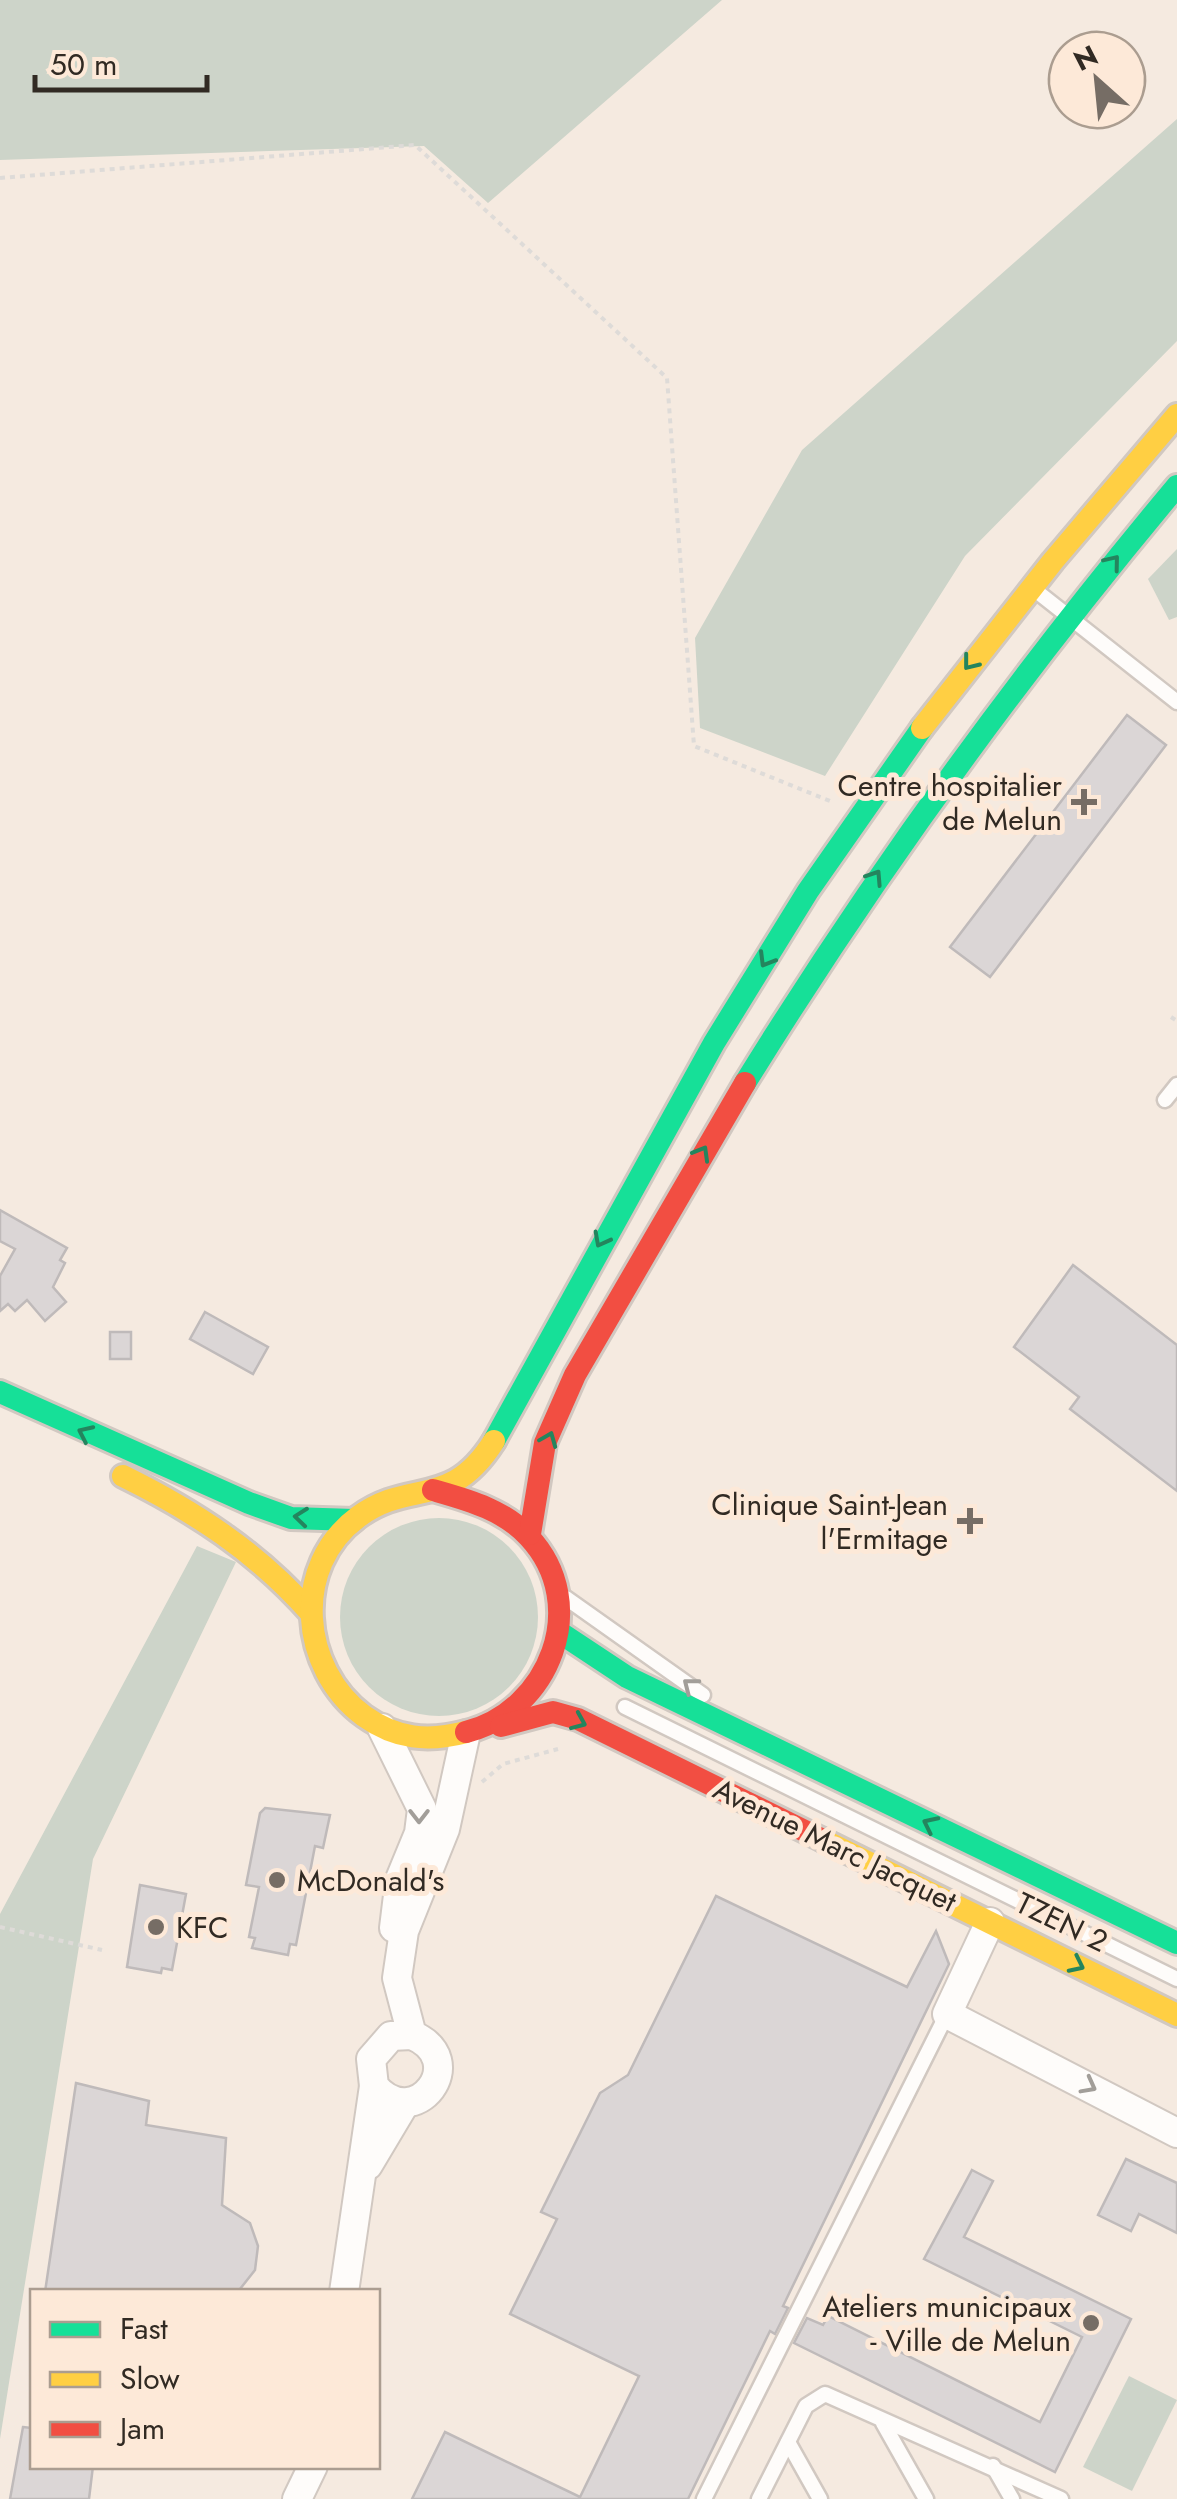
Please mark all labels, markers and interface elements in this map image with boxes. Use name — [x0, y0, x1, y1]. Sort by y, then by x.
scale bar — [35, 30, 208, 92]
north arrow — [1047, 30, 1147, 130]
text: N — [1067, 35, 1105, 81]
text: 50 m — [50, 43, 117, 86]
one-way arrow — [1101, 556, 1119, 574]
one-way arrow — [965, 652, 982, 670]
place label: Centre hospitalier de Melun — [838, 764, 1063, 841]
marker: Centre hospitalier de Melun — [1071, 789, 1097, 815]
one-way arrow — [863, 870, 881, 889]
one-way arrow — [759, 949, 778, 967]
one-way arrow — [690, 1145, 710, 1163]
one-way arrow — [594, 1229, 614, 1247]
one-way arrow — [77, 1426, 95, 1446]
one-way arrow — [538, 1431, 558, 1449]
place label: Clinique Saint-Jean l'Ermitage — [711, 1483, 948, 1560]
one-way arrow — [292, 1507, 308, 1528]
marker: Clinique Saint-Jean l'Ermitage — [957, 1508, 983, 1534]
one-way arrow — [683, 1679, 701, 1696]
one-way arrow — [569, 1710, 587, 1730]
street label: Avenue Marc Jacquet — [706, 1767, 965, 1923]
one-way arrow — [408, 1809, 430, 1824]
one-way arrow — [923, 1817, 941, 1837]
place label: McDonald's — [297, 1859, 444, 1902]
marker: McDonald's — [266, 1869, 288, 1891]
street label: TZEN 2 — [1009, 1881, 1115, 1963]
place label: KFC — [176, 1906, 229, 1949]
marker: KFC — [145, 1916, 167, 1938]
one-way arrow — [1067, 1953, 1085, 1973]
one-way arrow — [1078, 2074, 1096, 2093]
place label: Ateliers municipaux - Ville de Melun — [822, 2285, 1071, 2362]
legend — [30, 2289, 380, 2469]
text: Fast — [120, 2307, 169, 2350]
marker: Ateliers municipaux - Ville de Melun — [1080, 2312, 1102, 2334]
text: Slow — [120, 2357, 180, 2400]
text: Jam — [116, 2407, 165, 2450]

